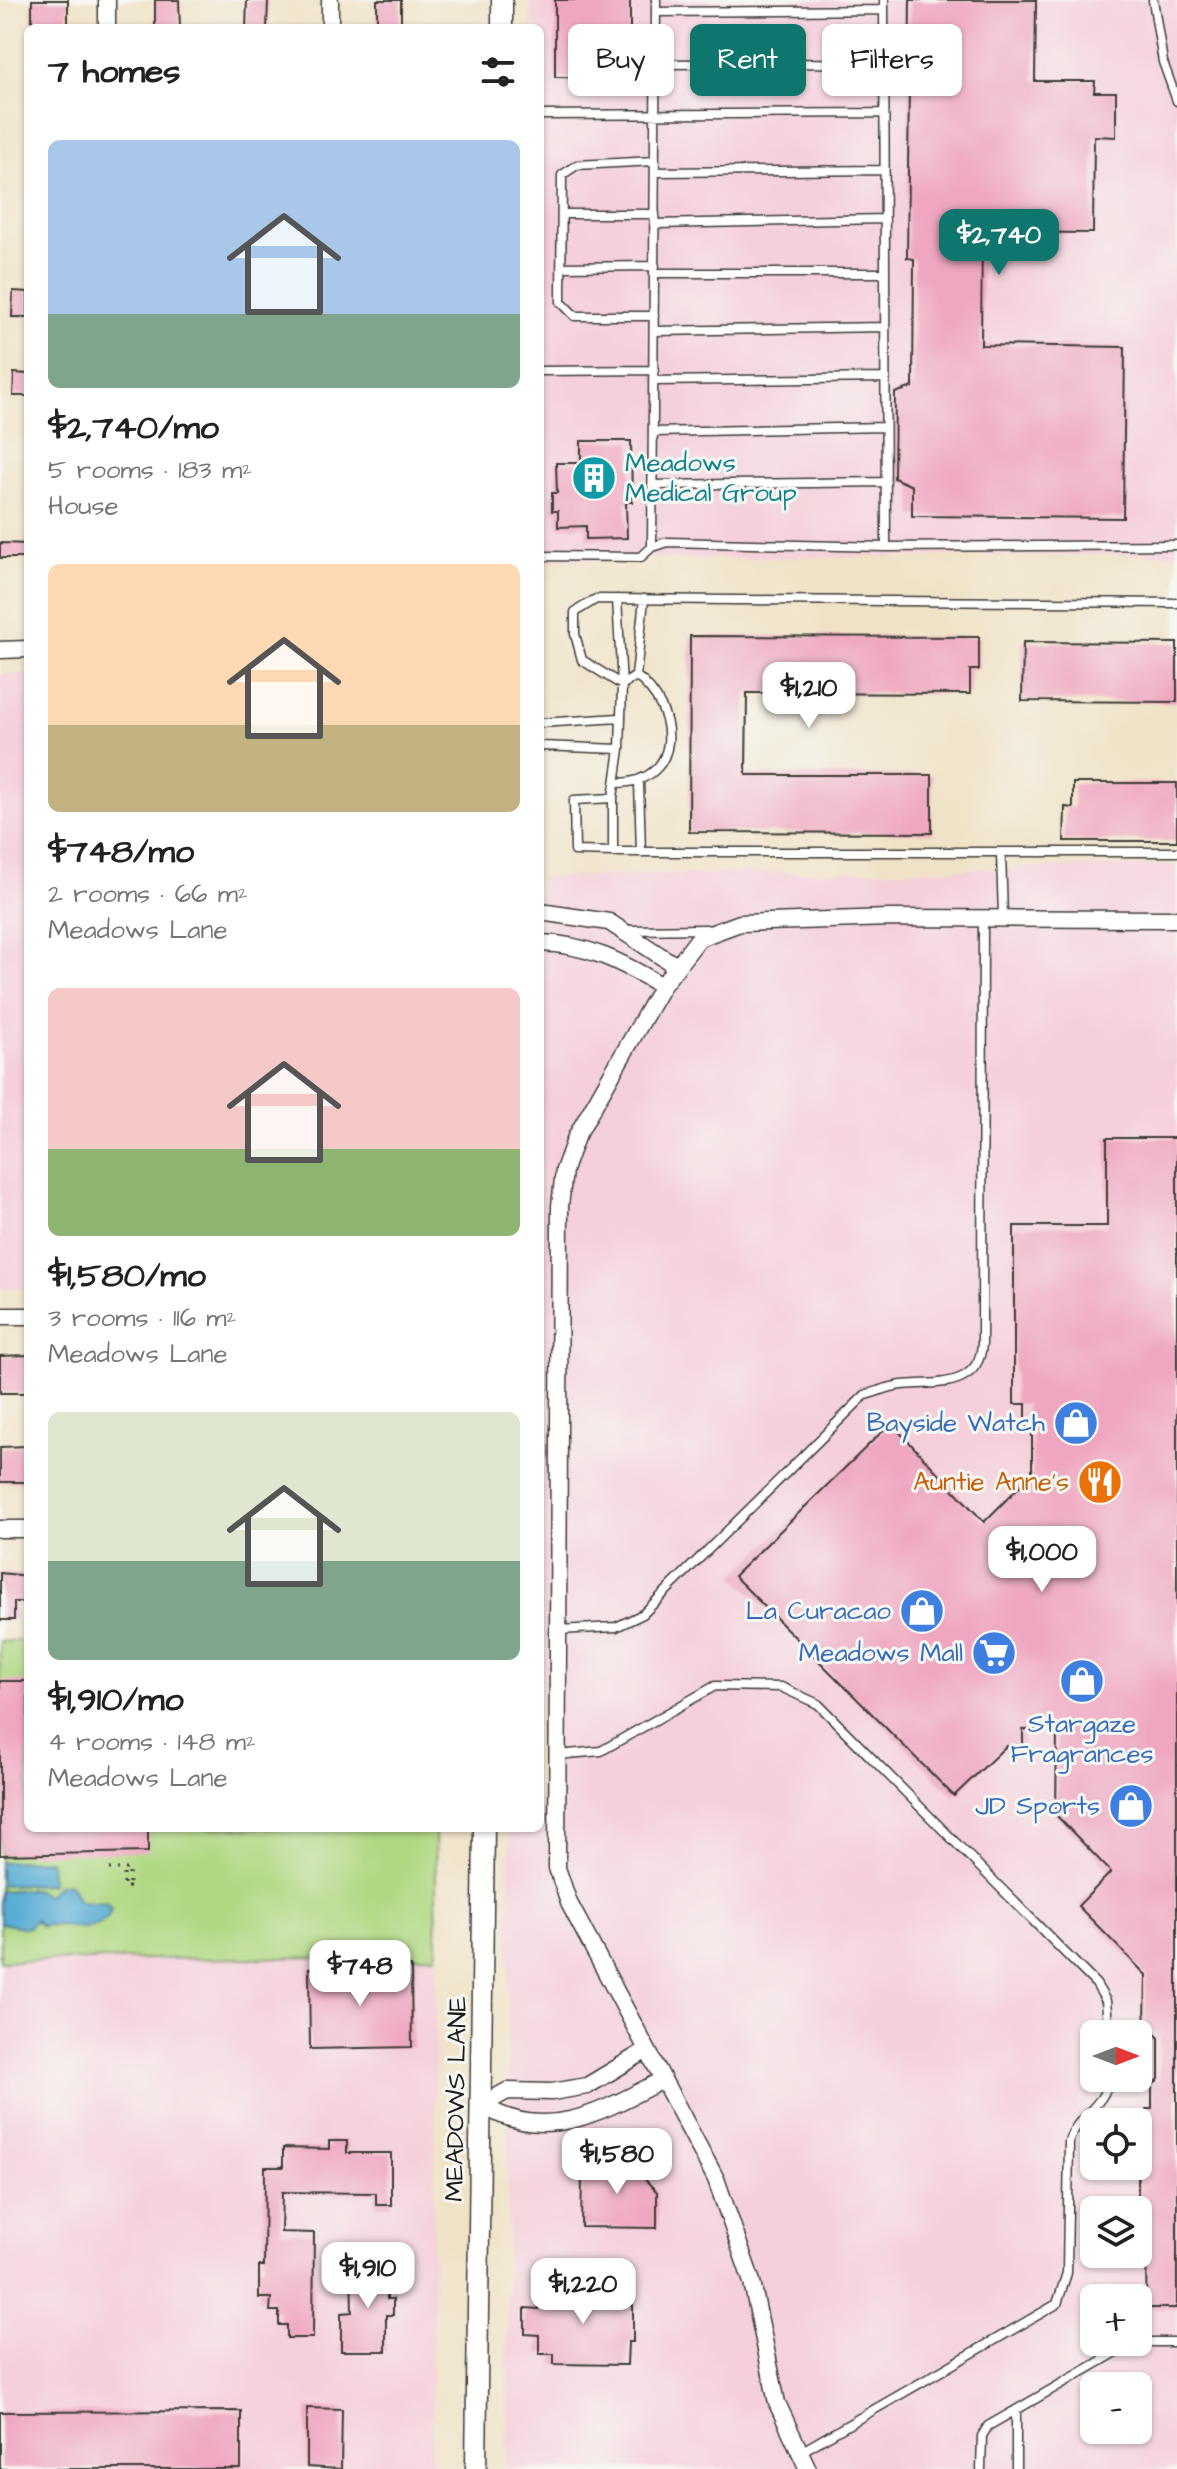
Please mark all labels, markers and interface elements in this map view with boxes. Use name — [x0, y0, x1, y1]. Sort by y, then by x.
chip: Buy — [568, 24, 674, 96]
chip: Rent — [690, 24, 806, 96]
chip: Filters — [822, 24, 962, 96]
text: 7 homes — [48, 48, 180, 96]
icon: filters — [476, 50, 520, 94]
icon: home — [212, 192, 356, 336]
pin: $2,740 — [934, 209, 1064, 277]
text: $2,740 — [957, 217, 1041, 253]
text: $2,740/mo — [48, 404, 219, 452]
place label: Meadows Medical Group — [625, 445, 797, 511]
text: 5 rooms · 183 m² — [48, 452, 252, 488]
building icon: Meadows Medical Group — [570, 454, 618, 502]
text: House — [48, 488, 119, 524]
icon: home — [212, 616, 356, 760]
pin: $1,210 — [744, 662, 874, 730]
text: $1,210 — [780, 670, 838, 706]
text: $748/mo — [48, 828, 194, 876]
text: 2 rooms · 66 m² — [48, 876, 248, 912]
text: Meadows Lane — [48, 912, 228, 948]
icon: home — [212, 1040, 356, 1184]
text: $1,580/mo — [48, 1252, 206, 1300]
text: 3 rooms · 116 m² — [48, 1300, 236, 1336]
text: Meadows Lane — [48, 1336, 228, 1372]
shop icon: Bayside Watch — [1052, 1399, 1100, 1447]
place label: Bayside Watch — [867, 1405, 1045, 1443]
restaurant icon: Auntie Anne's — [1076, 1458, 1124, 1506]
icon: home — [212, 1464, 356, 1608]
place label: Auntie Anne's — [913, 1464, 1069, 1500]
pin: $1,000 — [977, 1526, 1107, 1594]
text: $1,000 — [1006, 1534, 1078, 1570]
shop icon: La Curacao — [898, 1587, 946, 1635]
place label: La Curacao — [746, 1593, 891, 1629]
supermarket icon: Meadows Mall — [970, 1629, 1018, 1677]
place label: Meadows Mall — [799, 1635, 963, 1671]
shop icon: Stargaze Fragrances — [1058, 1657, 1106, 1705]
text: $1,910/mo — [48, 1676, 184, 1724]
place label: Stargaze Fragrances — [1010, 1706, 1154, 1774]
text: 4 rooms · 148 m² — [48, 1724, 256, 1760]
text: Meadows Lane — [48, 1760, 228, 1796]
shop icon: JD Sports — [1107, 1782, 1155, 1830]
place label: JD Sports — [975, 1788, 1100, 1824]
pin: $748 — [313, 1940, 407, 2008]
text: $748 — [327, 1948, 393, 1984]
street label: MEADOWS LANE — [436, 1996, 476, 2202]
north arrow — [1080, 2020, 1152, 2092]
map controls — [1080, 2020, 1152, 2444]
button: locate — [1080, 2108, 1152, 2180]
pin: $1,580 — [552, 2128, 682, 2196]
text: $1,580 — [580, 2136, 654, 2172]
button: layers — [1080, 2196, 1152, 2268]
pin: $1,910 — [303, 2242, 433, 2310]
text: $1,910 — [340, 2250, 396, 2286]
pin: $1,220 — [518, 2258, 648, 2326]
text: $1,220 — [549, 2266, 617, 2302]
button: + — [1080, 2284, 1152, 2356]
button: − — [1080, 2372, 1152, 2444]

